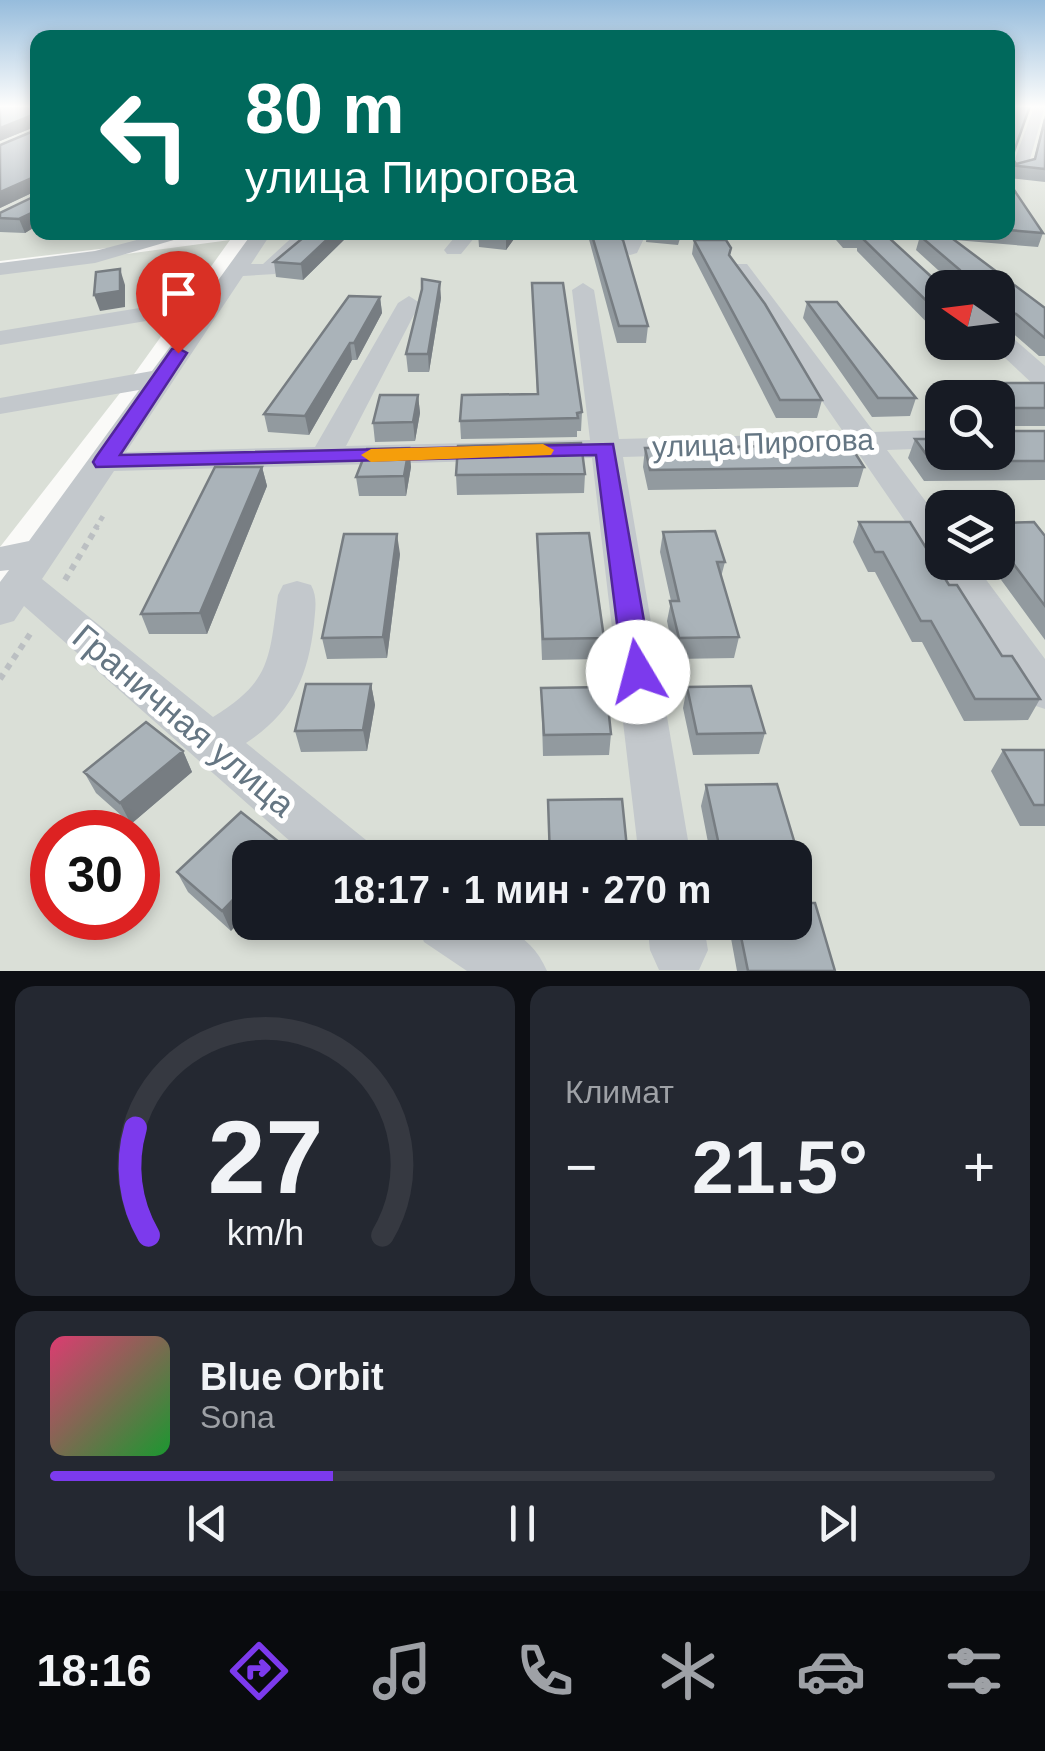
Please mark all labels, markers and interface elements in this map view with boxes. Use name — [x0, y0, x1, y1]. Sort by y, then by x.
icon: left — [80, 70, 210, 200]
text: 80 m — [245, 70, 405, 148]
text: улица Пирогова — [245, 152, 578, 203]
pin — [136, 251, 221, 354]
icon: arrive — [151, 266, 206, 321]
north arrow — [925, 270, 1015, 360]
map controls — [925, 270, 1015, 580]
button: search — [925, 380, 1015, 470]
street label: улица Пирогова — [652, 423, 875, 463]
button: layers — [925, 490, 1015, 580]
street label: Граничная улица — [65, 616, 303, 824]
position arrow — [586, 620, 690, 724]
speed limit sign: 30 — [30, 810, 160, 940]
text: 18:17 · 1 мин · 270 m — [333, 869, 711, 911]
text: Климат — [565, 1074, 674, 1110]
text: 27 — [207, 1099, 323, 1215]
text: 21.5° — [692, 1125, 868, 1209]
text: − — [565, 1136, 597, 1198]
text: + — [963, 1136, 995, 1198]
text: km/h — [226, 1213, 304, 1253]
text: Blue Orbit — [200, 1356, 384, 1398]
text: Sona — [200, 1399, 275, 1435]
icon: previous — [180, 1496, 235, 1551]
icon: pause — [495, 1496, 550, 1551]
icon: next — [810, 1496, 865, 1551]
icon: directions — [224, 1636, 294, 1706]
icon: music — [367, 1636, 437, 1706]
icon: phone — [510, 1636, 580, 1706]
icon: climate — [653, 1636, 723, 1706]
icon: car — [796, 1636, 866, 1706]
icon: filters — [939, 1636, 1009, 1706]
text: 18:16 — [36, 1645, 152, 1696]

